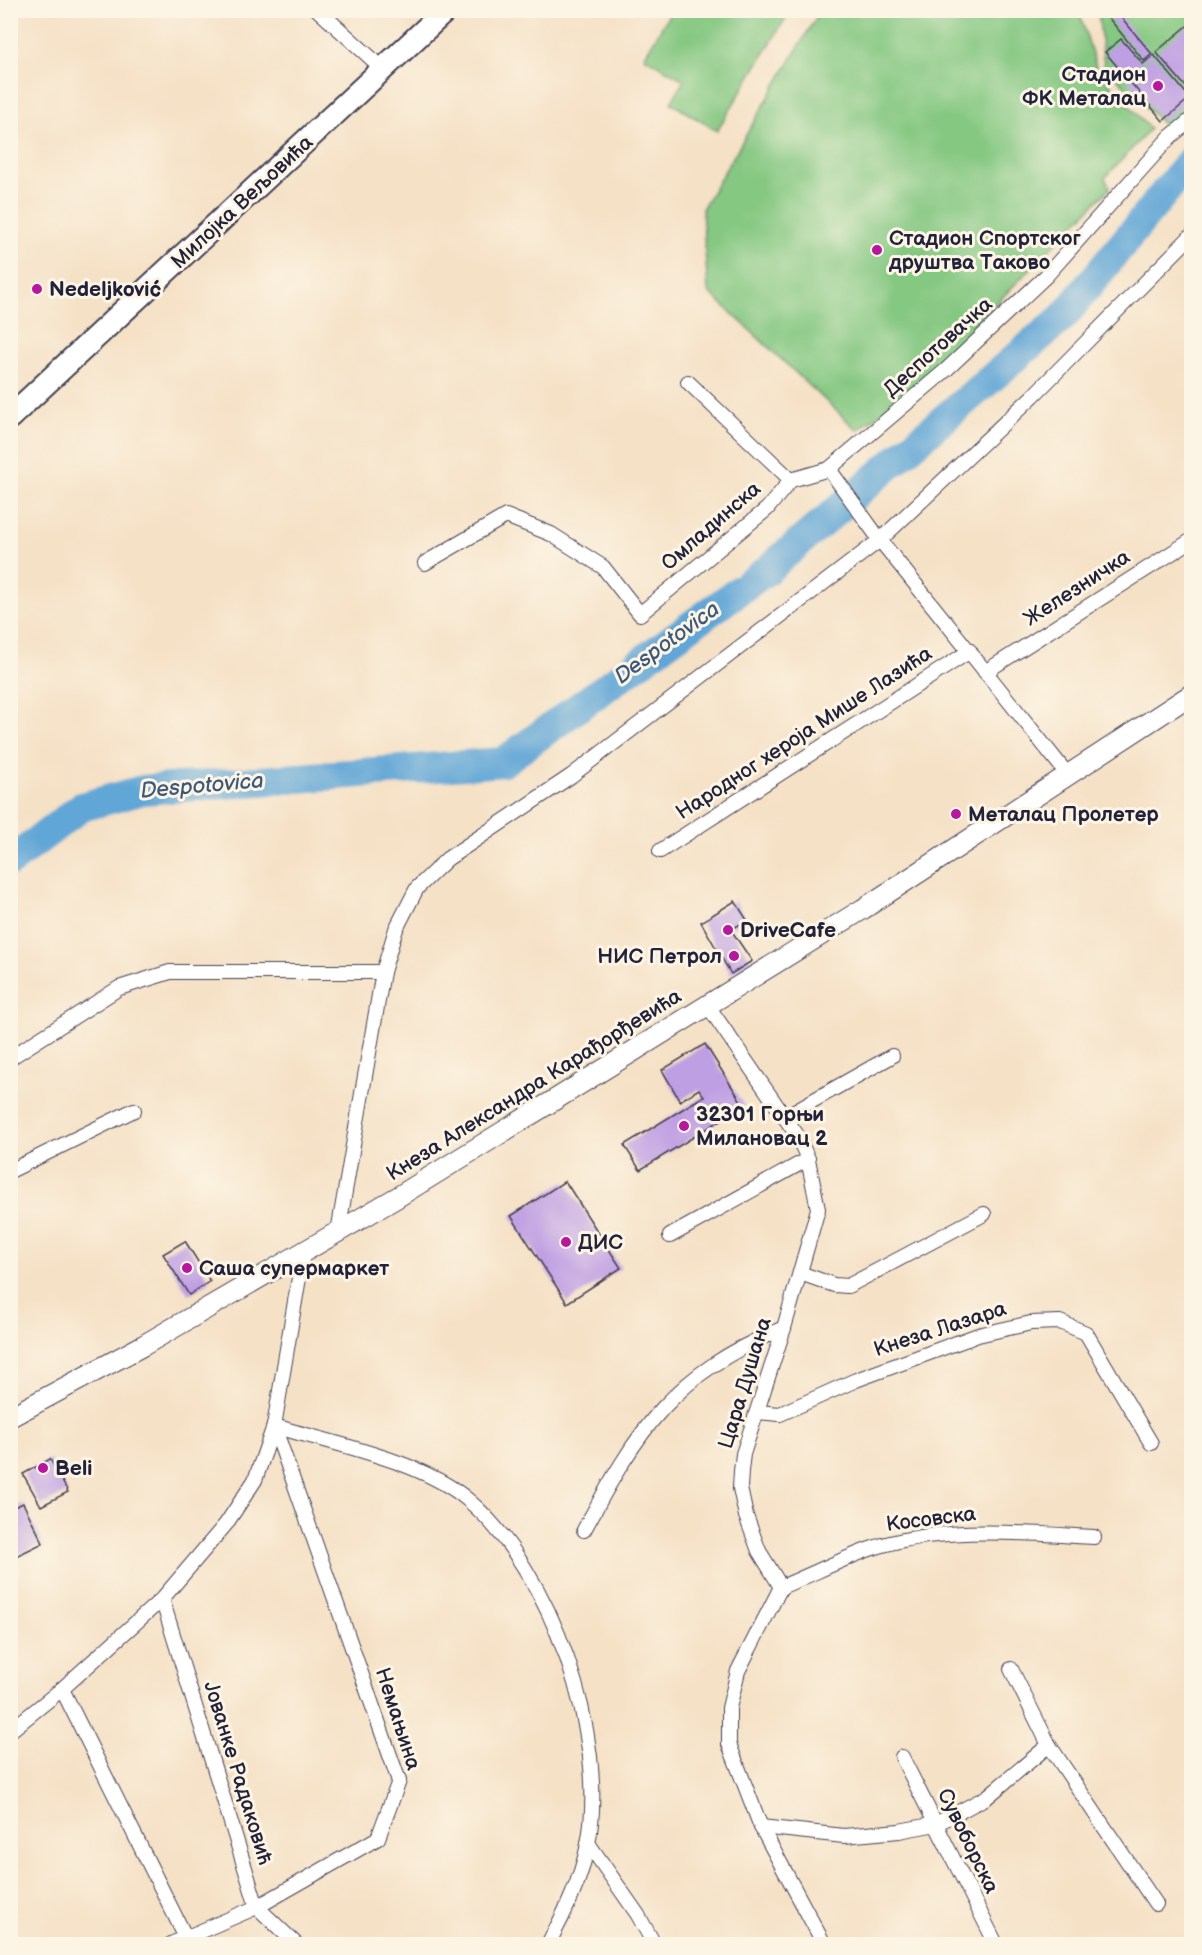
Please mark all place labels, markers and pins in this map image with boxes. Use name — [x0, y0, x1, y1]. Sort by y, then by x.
place label: Стадион ФК Металац — [1022, 62, 1146, 111]
marker: Стадион ФК Металац — [1151, 79, 1165, 93]
place label: Стадион Спортског друштва Таково — [888, 226, 1081, 275]
marker: Стадион Спортског друштва Таково — [870, 243, 884, 257]
place label: Nedeljković — [49, 277, 161, 302]
marker: Nedeljković — [30, 282, 44, 296]
place label: Металац Пролетер — [968, 802, 1159, 827]
marker: Металац Пролетер — [949, 807, 963, 821]
place label: DriveCafe — [740, 918, 836, 943]
marker: DriveCafe — [721, 923, 735, 937]
place label: НИС Петрол — [597, 944, 722, 969]
marker: НИС Петрол — [727, 949, 741, 963]
place label: 32301 Горњи Милановац 2 — [696, 1102, 828, 1151]
marker: 32301 Горњи Милановац 2 — [677, 1119, 691, 1133]
place label: ДИС — [578, 1230, 623, 1255]
marker: ДИС — [559, 1235, 573, 1249]
place label: Саша супермаркет — [199, 1256, 389, 1281]
marker: Саша супермаркет — [180, 1261, 194, 1275]
place label: Beli — [55, 1456, 92, 1481]
marker: Beli — [36, 1461, 50, 1475]

